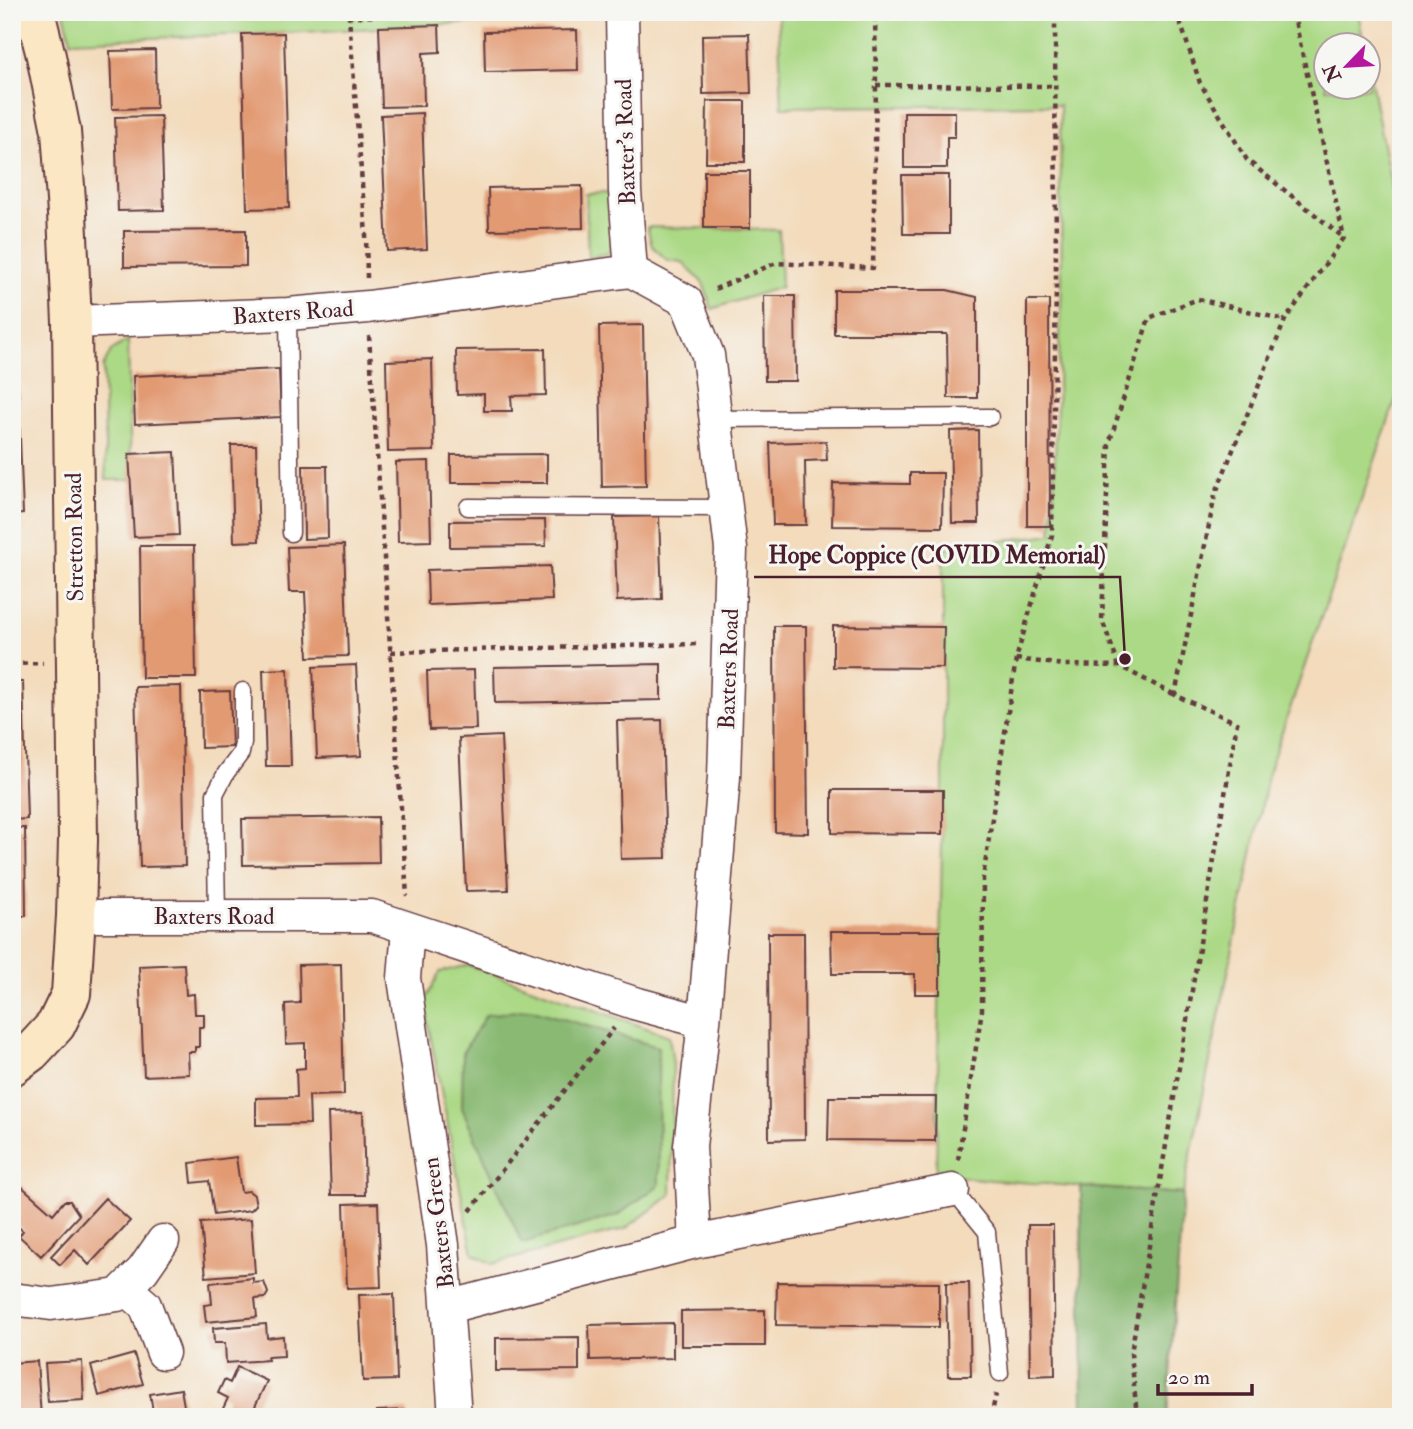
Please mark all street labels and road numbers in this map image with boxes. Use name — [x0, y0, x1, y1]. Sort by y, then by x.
street label: Baxter's Road — [609, 78, 642, 206]
street label: Baxters Road — [232, 294, 354, 331]
street label: Stretton Road — [59, 472, 90, 602]
street label: Baxters Road — [712, 608, 745, 730]
street label: Baxters Road — [153, 902, 275, 931]
street label: Baxters Green — [416, 1156, 461, 1290]

